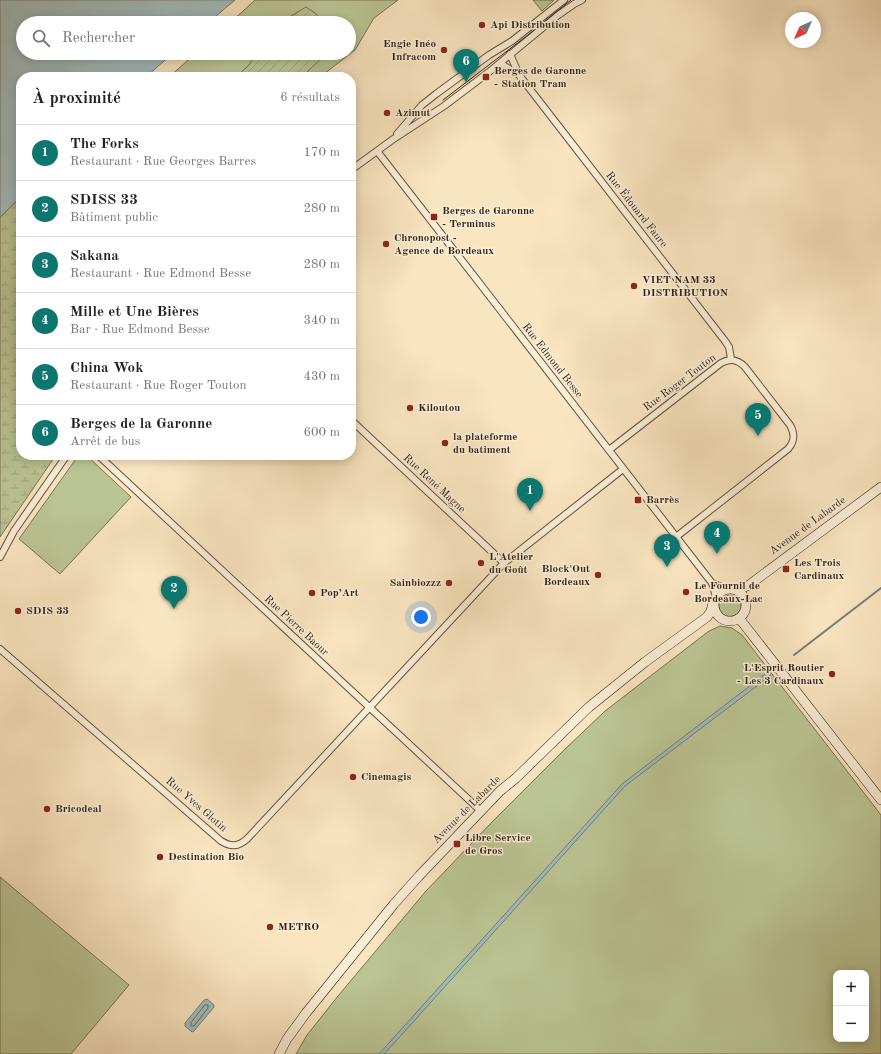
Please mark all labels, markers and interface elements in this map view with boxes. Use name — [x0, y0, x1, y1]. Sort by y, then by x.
north arrow — [785, 12, 821, 48]
search box — [16, 16, 356, 60]
marker: Api Distribution — [477, 20, 487, 30]
place label: Api Distribution — [490, 20, 570, 31]
icon: search — [30, 27, 52, 49]
text: Rechercher — [62, 31, 135, 46]
place label: Engie Inéo Infracom — [383, 39, 436, 63]
marker: Engie Inéo Infracom — [439, 45, 449, 55]
pin: 6 — [453, 49, 479, 82]
place label: Berges de Garonne - Station Tram — [494, 66, 586, 90]
marker: Berges de Garonne - Station Tram — [481, 72, 491, 82]
text: À proximité — [32, 90, 121, 107]
text: 6 résultats — [280, 91, 340, 104]
marker: Azimut — [382, 108, 392, 118]
place label: Azimut — [395, 108, 430, 119]
text: The Forks — [70, 137, 139, 152]
text: 1 — [41, 146, 49, 159]
text: 170 m — [303, 146, 340, 159]
text: Restaurant · Rue Georges Barres — [70, 155, 256, 168]
street label: Rue Édouard Faure — [603, 169, 671, 250]
text: SDISS 33 — [70, 193, 138, 208]
text: 2 — [41, 202, 49, 215]
text: 280 m — [303, 202, 340, 215]
place label: Berges de Garonne - Terminus — [442, 206, 534, 230]
text: Bâtiment public — [70, 211, 158, 224]
marker: Berges de Garonne - Terminus — [429, 212, 439, 222]
place label: Chronopost - Agence de Bordeaux — [394, 233, 494, 257]
marker: Chronopost - Agence de Bordeaux — [381, 239, 391, 249]
text: Sakana — [70, 249, 119, 264]
text: 3 — [41, 258, 49, 271]
text: 280 m — [303, 258, 340, 271]
text: Restaurant · Rue Edmond Besse — [70, 267, 251, 280]
place label: VIET NAM 33 DISTRIBUTION — [642, 275, 729, 299]
marker: VIET NAM 33 DISTRIBUTION — [629, 281, 639, 291]
text: Mille et Une Bières — [70, 305, 199, 320]
text: 4 — [41, 314, 49, 327]
text: 340 m — [303, 314, 340, 327]
street label: Rue Edmond Besse — [520, 322, 584, 400]
text: Bar · Rue Edmond Besse — [70, 323, 210, 336]
street label: Rue Roger Touton — [642, 352, 718, 414]
text: China Wok — [70, 361, 144, 376]
text: 5 — [41, 370, 49, 383]
text: 430 m — [303, 370, 340, 383]
text: Restaurant · Rue Roger Touton — [70, 379, 247, 392]
marker: Kiloutou — [405, 403, 415, 413]
place label: Kiloutou — [418, 403, 460, 414]
pin: 5 — [745, 403, 771, 436]
text: Berges de la Garonne — [70, 417, 212, 432]
text: 6 — [41, 426, 49, 439]
text: 600 m — [303, 426, 340, 439]
place label: la plateforme du batiment — [453, 432, 517, 456]
text: Arrêt de bus — [70, 435, 140, 448]
marker: la plateforme du batiment — [440, 438, 450, 448]
street label: Rue René Magne — [401, 453, 467, 515]
pin: 1 — [517, 478, 543, 511]
marker: Barrès — [633, 495, 643, 505]
place label: Barrès — [646, 495, 679, 506]
street label: Avenue de Labarde — [768, 495, 848, 557]
pin: 4 — [704, 521, 730, 554]
pin: 3 — [654, 534, 680, 567]
place label: L'Atelier du Goût — [489, 552, 533, 576]
marker: L'Atelier du Goût — [476, 558, 486, 568]
place label: Les Trois Cardinaux — [794, 558, 845, 582]
place label: Block'Out Bordeaux — [541, 564, 590, 588]
marker: Les Trois Cardinaux — [781, 564, 791, 574]
marker: Block'Out Bordeaux — [593, 570, 603, 580]
pin: 2 — [161, 576, 187, 609]
place label: Sainbiozzz — [389, 578, 441, 589]
marker: Sainbiozzz — [444, 578, 454, 588]
place label: Le Fournil de Bordeaux-Lac — [694, 581, 763, 605]
marker: Le Fournil de Bordeaux-Lac — [681, 587, 691, 597]
marker: Pop’Art — [307, 588, 317, 598]
place label: Pop’Art — [320, 588, 359, 599]
street label: Rue Pierre Baour — [262, 594, 331, 659]
marker: SDIS 33 — [13, 606, 23, 616]
place label: SDIS 33 — [26, 606, 69, 617]
your location — [411, 607, 431, 627]
place label: L'Esprit Routier - Les 3 Cardinaux — [737, 663, 824, 687]
marker: L'Esprit Routier - Les 3 Cardinaux — [827, 669, 837, 679]
marker: Cinemagis — [348, 772, 358, 782]
place label: Cinemagis — [361, 772, 412, 783]
street label: Avenue de Labarde — [431, 774, 503, 846]
street label: Rue Yves Glotin — [163, 776, 229, 834]
marker: Bricodeal — [42, 804, 52, 814]
place label: Bricodeal — [55, 804, 102, 815]
place label: Libre Service de Gros — [465, 833, 531, 857]
marker: Libre Service de Gros — [452, 839, 462, 849]
marker: Destination Bio — [155, 852, 165, 862]
place label: Destination Bio — [168, 852, 245, 863]
marker: METRO — [265, 922, 275, 932]
place label: METRO — [278, 922, 319, 933]
map controls — [833, 970, 869, 1042]
button: + — [833, 970, 869, 1006]
button: − — [833, 1006, 869, 1042]

